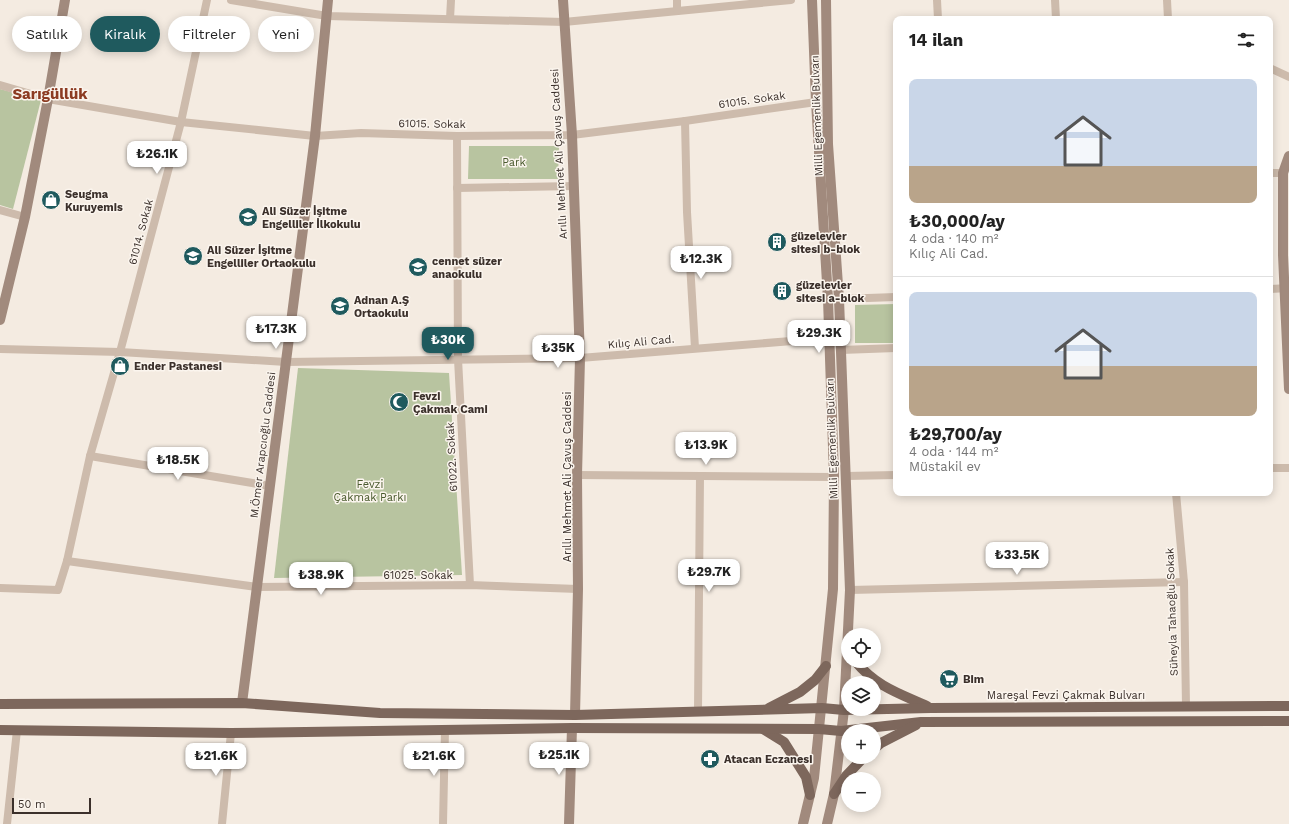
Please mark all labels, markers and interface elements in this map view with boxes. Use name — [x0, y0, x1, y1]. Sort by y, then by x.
chip: Satılık — [12, 16, 82, 52]
chip: Kiralık — [90, 16, 160, 52]
chip: Filtreler — [168, 16, 250, 52]
chip: Yeni — [258, 16, 314, 52]
icon: filters — [1235, 29, 1257, 51]
text: 14 ilan — [909, 30, 963, 50]
street label: Milli Egemenlik Bulvarı — [808, 55, 826, 177]
street label: Arıllı Mehmet Ali Çavuş Caddesi — [548, 68, 570, 240]
district label: Sarıgüllük — [12, 85, 88, 103]
street label: 61015. Sokak — [718, 89, 786, 111]
icon: home — [1047, 105, 1119, 177]
street label: 61015. Sokak — [398, 117, 466, 131]
pin: ₺26.1K — [124, 141, 190, 175]
text: ₺26.1K — [136, 146, 178, 161]
park label: Park — [502, 156, 526, 169]
place label: Seugma Kuruyemis — [65, 188, 123, 214]
shop icon: Seugma Kuruyemis — [40, 189, 62, 211]
street label: 61014. Sokak — [126, 198, 156, 266]
place label: Ali Süzer İşitme Engelliler İlkokulu — [262, 205, 361, 231]
school or university icon: Ali Süzer İşitme Engelliler İlkokulu — [237, 206, 259, 228]
text: ₺30,000/ay — [909, 211, 1005, 231]
place label: güzelevler sitesi b-blok — [791, 230, 860, 256]
building icon: güzelevler sitesi b-blok — [766, 231, 788, 253]
text: 4 oda · 140 m² — [909, 231, 999, 246]
place label: Ali Süzer İşitme Engelliler Ortaokulu — [207, 244, 316, 270]
school or university icon: Ali Süzer İşitme Engelliler Ortaokulu — [182, 245, 204, 267]
pin: ₺12.3K — [668, 246, 734, 280]
text: Kılıç Ali Cad. — [909, 246, 988, 261]
text: ₺12.3K — [679, 251, 723, 266]
place label: cennet süzer anaokulu — [432, 255, 502, 281]
school or university icon: cennet süzer anaokulu — [407, 256, 429, 278]
place label: güzelevler sitesi a-blok — [796, 279, 865, 305]
building icon: güzelevler sitesi a-blok — [771, 280, 793, 302]
place label: Adnan A.Ş Ortaokulu — [354, 294, 409, 320]
school or university icon: Adnan A.Ş Ortaokulu — [329, 295, 351, 317]
pin: ₺17.3K — [243, 316, 309, 350]
icon: home — [1047, 318, 1119, 390]
pin: ₺29.3K — [786, 320, 852, 354]
text: ₺17.3K — [255, 321, 297, 336]
text: ₺29.3K — [796, 325, 842, 340]
pin: ₺30K — [424, 327, 472, 361]
text: ₺30K — [431, 332, 465, 347]
street label: Kılıç Ali Cad. — [607, 333, 675, 351]
pin: ₺35K — [534, 335, 582, 369]
text: ₺35K — [541, 340, 575, 355]
shop icon: Ender Pastanesi — [109, 355, 131, 377]
place label: Ender Pastanesi — [134, 360, 222, 373]
street label: M.Ömer Arapcıoğlu Caddesi — [247, 371, 278, 519]
street label: Milli Egemenlik Bulvarı — [823, 378, 841, 500]
place label: Fevzi Çakmak Cami — [413, 390, 488, 416]
mosque icon: Fevzi Çakmak Cami — [388, 391, 410, 413]
street label: Arıllı Mehmet Ali Çavuş Caddesi — [561, 392, 574, 562]
street label: 61022. Sokak — [444, 422, 460, 492]
text: ₺29,700/ay — [909, 424, 1002, 444]
pin: ₺13.9K — [673, 432, 739, 466]
text: ₺13.9K — [684, 437, 728, 452]
text: 4 oda · 144 m² — [909, 444, 998, 459]
pin: ₺18.5K — [145, 447, 211, 481]
text: ₺18.5K — [156, 452, 200, 467]
text: Müstakil ev — [909, 459, 981, 474]
park label: Fevzi Çakmak Parkı — [333, 478, 407, 504]
pin: ₺33.5K — [984, 542, 1050, 576]
text: ₺33.5K — [995, 547, 1040, 562]
street label: Süheyla Tahaoğlu Sokak — [1163, 548, 1181, 676]
pin: ₺29.7K — [676, 559, 742, 593]
pin: ₺38.9K — [288, 562, 354, 596]
text: ₺29.7K — [687, 564, 731, 579]
text: ₺38.9K — [298, 567, 344, 582]
street label: 61025. Sokak — [383, 569, 453, 582]
map controls — [841, 628, 881, 812]
button: locate — [841, 628, 881, 668]
supermarket icon: Bim — [938, 668, 960, 690]
place label: Bim — [963, 673, 984, 686]
button: layers — [841, 676, 881, 716]
street label: Mareşal Fevzi Çakmak Bulvarı — [987, 689, 1145, 702]
button: + — [841, 724, 881, 764]
pin: ₺25.1K — [526, 742, 592, 776]
pin: ₺21.6K — [183, 743, 249, 777]
pin: ₺21.6K — [401, 743, 467, 777]
text: ₺25.1K — [538, 747, 580, 762]
text: ₺21.6K — [194, 748, 238, 763]
text: ₺21.6K — [412, 748, 456, 763]
pharmacy icon: Atacan Eczanesi — [699, 748, 721, 770]
place label: Atacan Eczanesi — [724, 753, 812, 766]
button: − — [841, 772, 881, 812]
scale bar — [12, 796, 91, 815]
text: 50 m — [18, 798, 45, 811]

